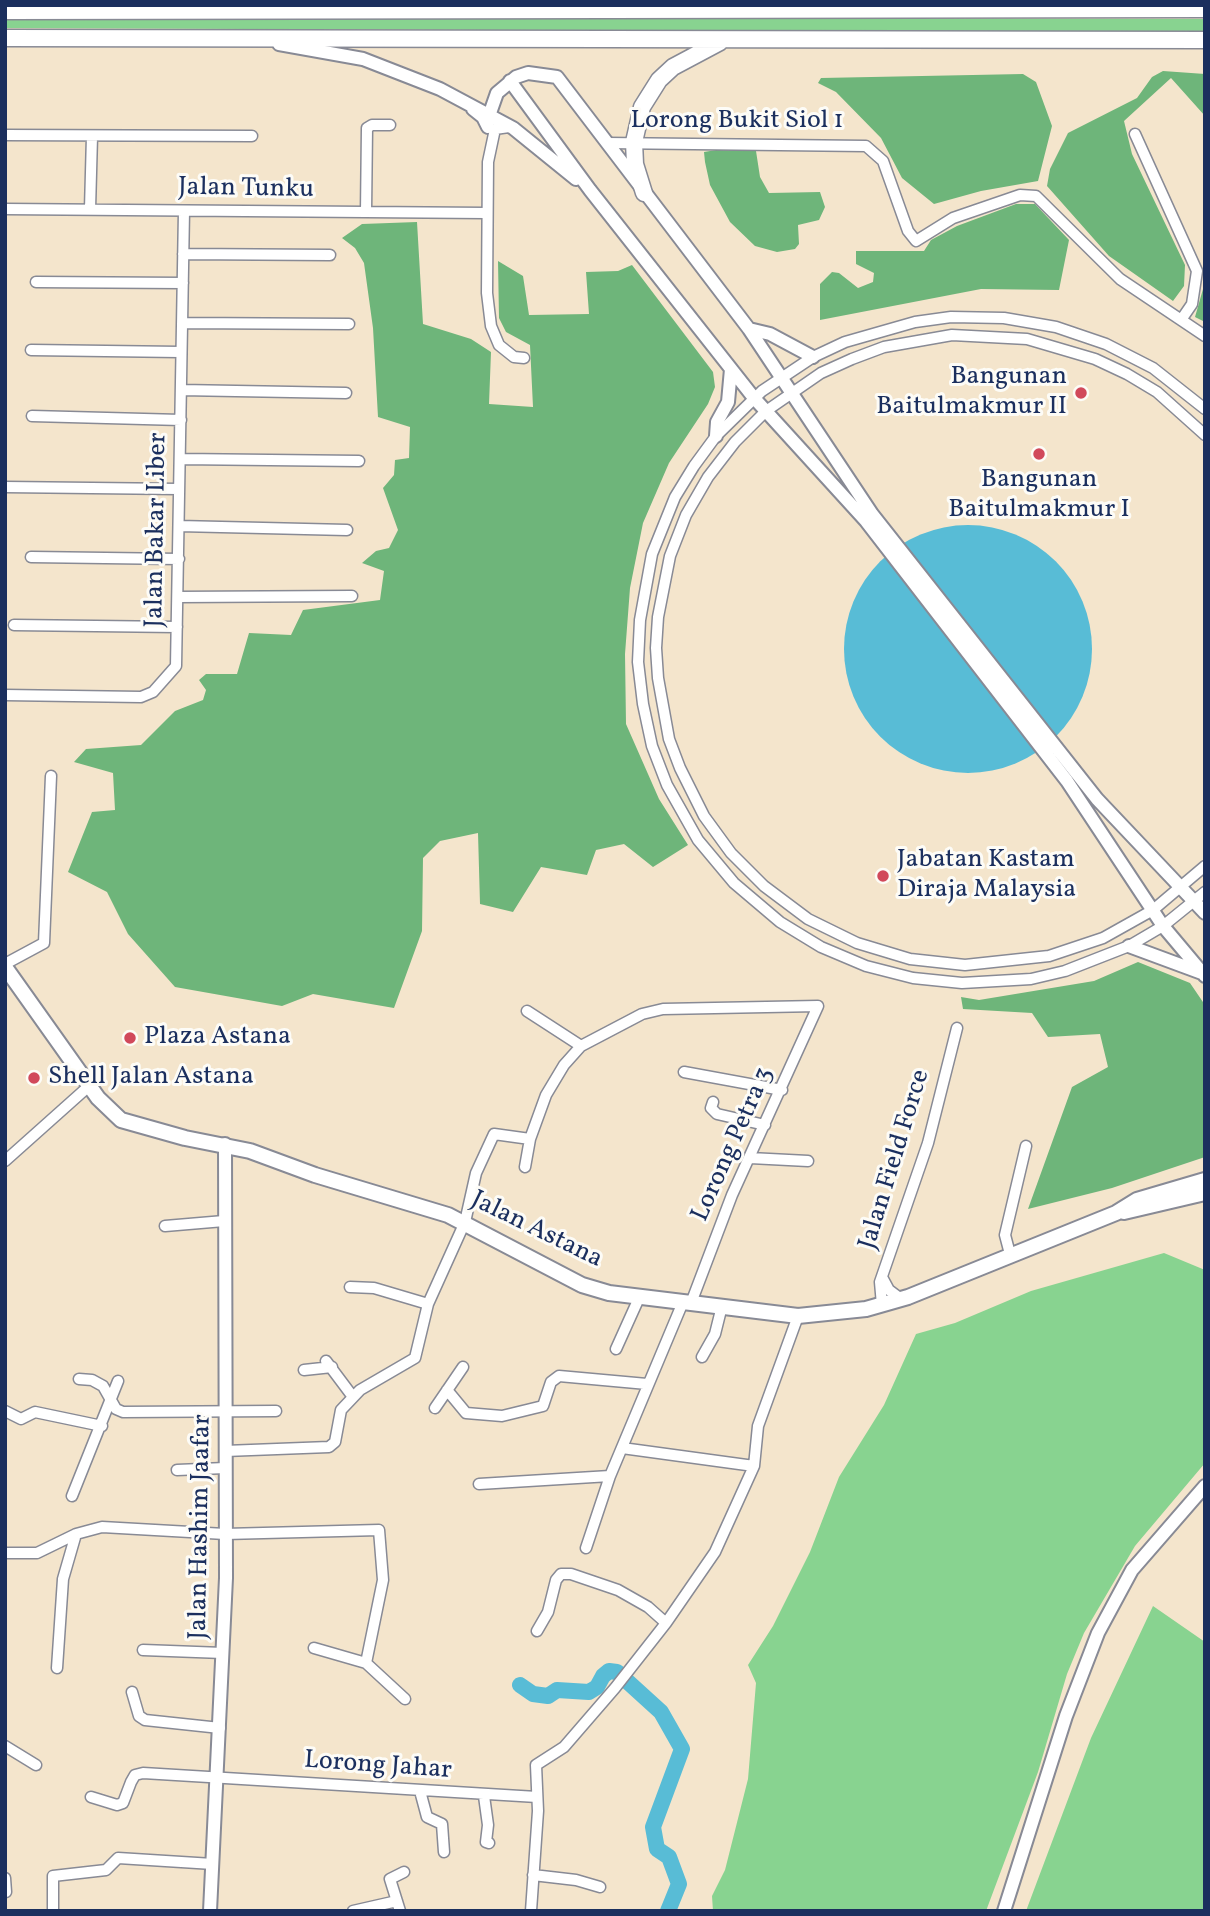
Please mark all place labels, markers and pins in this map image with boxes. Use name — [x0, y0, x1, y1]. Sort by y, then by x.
place label: Bangunan Baitulmakmur II — [876, 362, 1067, 424]
marker: Bangunan Baitulmakmur II — [1073, 385, 1089, 401]
marker: Bangunan Baitulmakmur I — [1031, 446, 1047, 462]
place label: Bangunan Baitulmakmur I — [948, 465, 1130, 526]
place label: Jabatan Kastam Diraja Malaysia — [897, 845, 1076, 906]
marker: Jabatan Kastam Diraja Malaysia — [875, 868, 891, 884]
place label: Plaza Astana — [144, 1022, 291, 1054]
marker: Plaza Astana — [122, 1030, 138, 1046]
place label: Shell Jalan Astana — [48, 1062, 254, 1094]
marker: Shell Jalan Astana — [26, 1070, 42, 1086]

